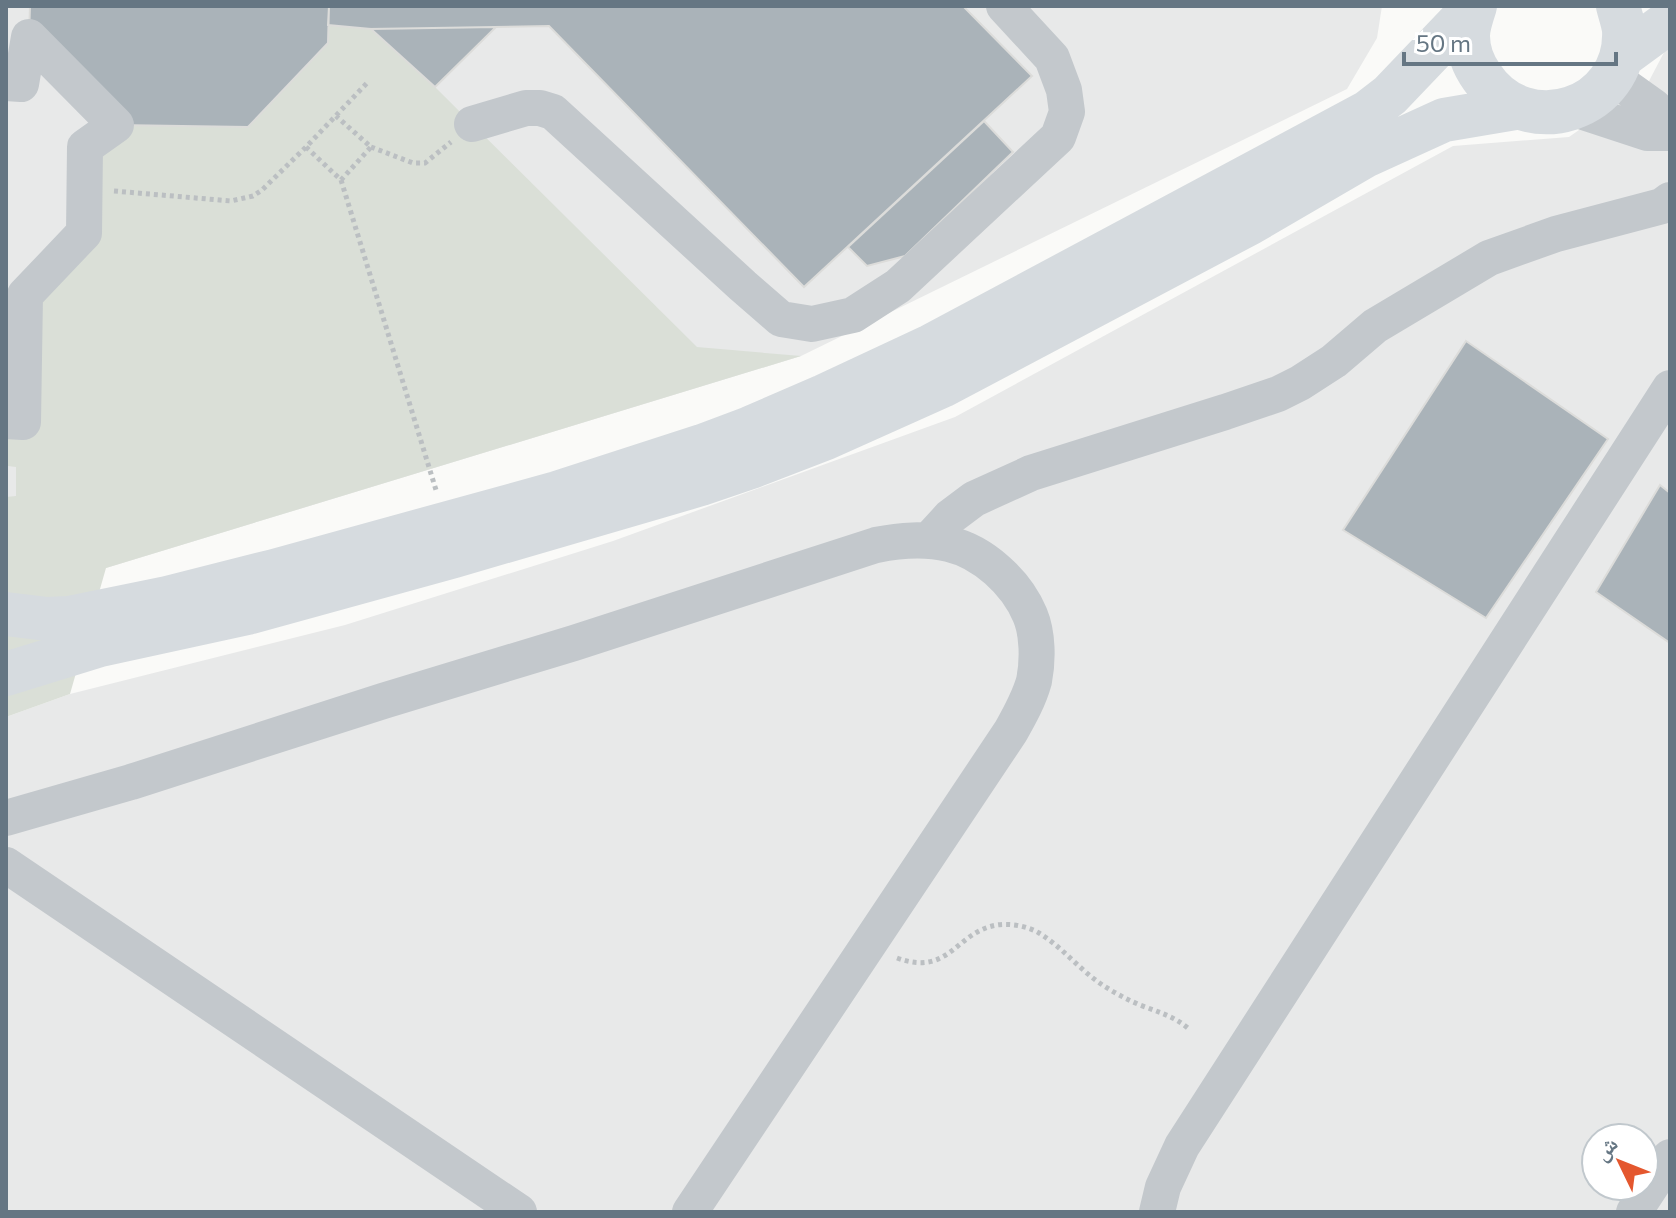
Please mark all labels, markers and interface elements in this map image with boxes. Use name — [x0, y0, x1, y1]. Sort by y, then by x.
scale bar — [1404, 16, 1616, 66]
text: 50 m — [1416, 28, 1471, 57]
north arrow — [1580, 1122, 1660, 1202]
text: ش — [1587, 1130, 1624, 1166]

